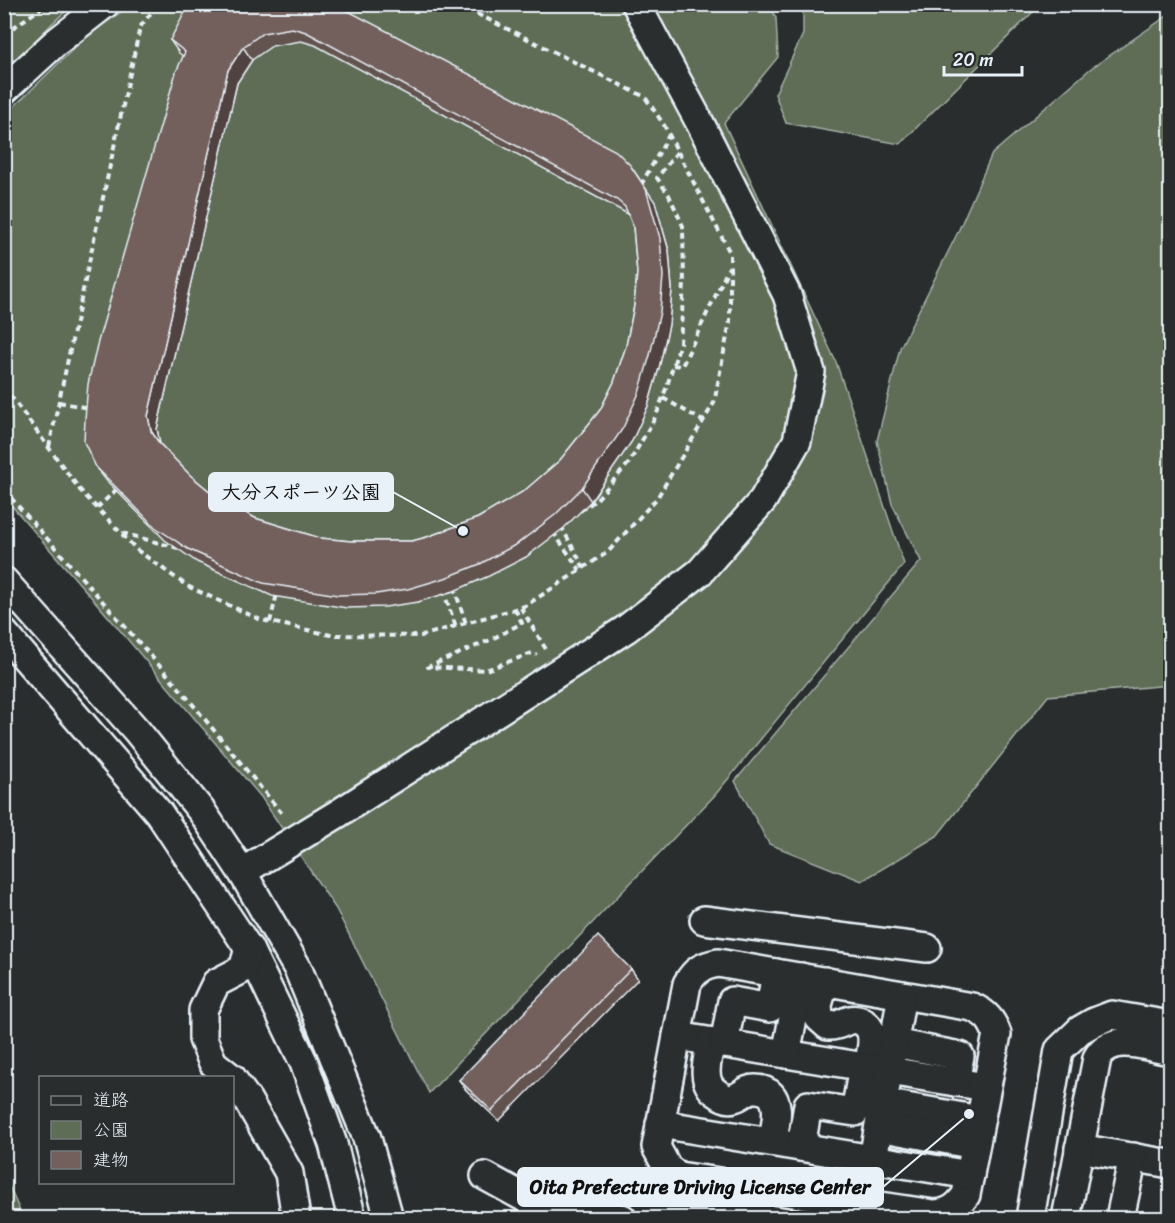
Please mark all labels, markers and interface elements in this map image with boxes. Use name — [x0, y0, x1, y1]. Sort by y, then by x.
scale bar — [944, 39, 1022, 77]
text: 20 m — [953, 44, 993, 76]
callout: 大分スポーツ公園 — [209, 473, 393, 511]
text: 大分スポーツ公園 — [221, 475, 381, 510]
legend — [39, 1076, 234, 1184]
text: 道路 — [93, 1084, 129, 1116]
text: 公園 — [93, 1114, 129, 1146]
text: 建物 — [93, 1144, 129, 1176]
callout: Oita Prefecture Driving License Center — [518, 1168, 883, 1206]
text: Oita Prefecture Driving License Center — [530, 1170, 872, 1205]

